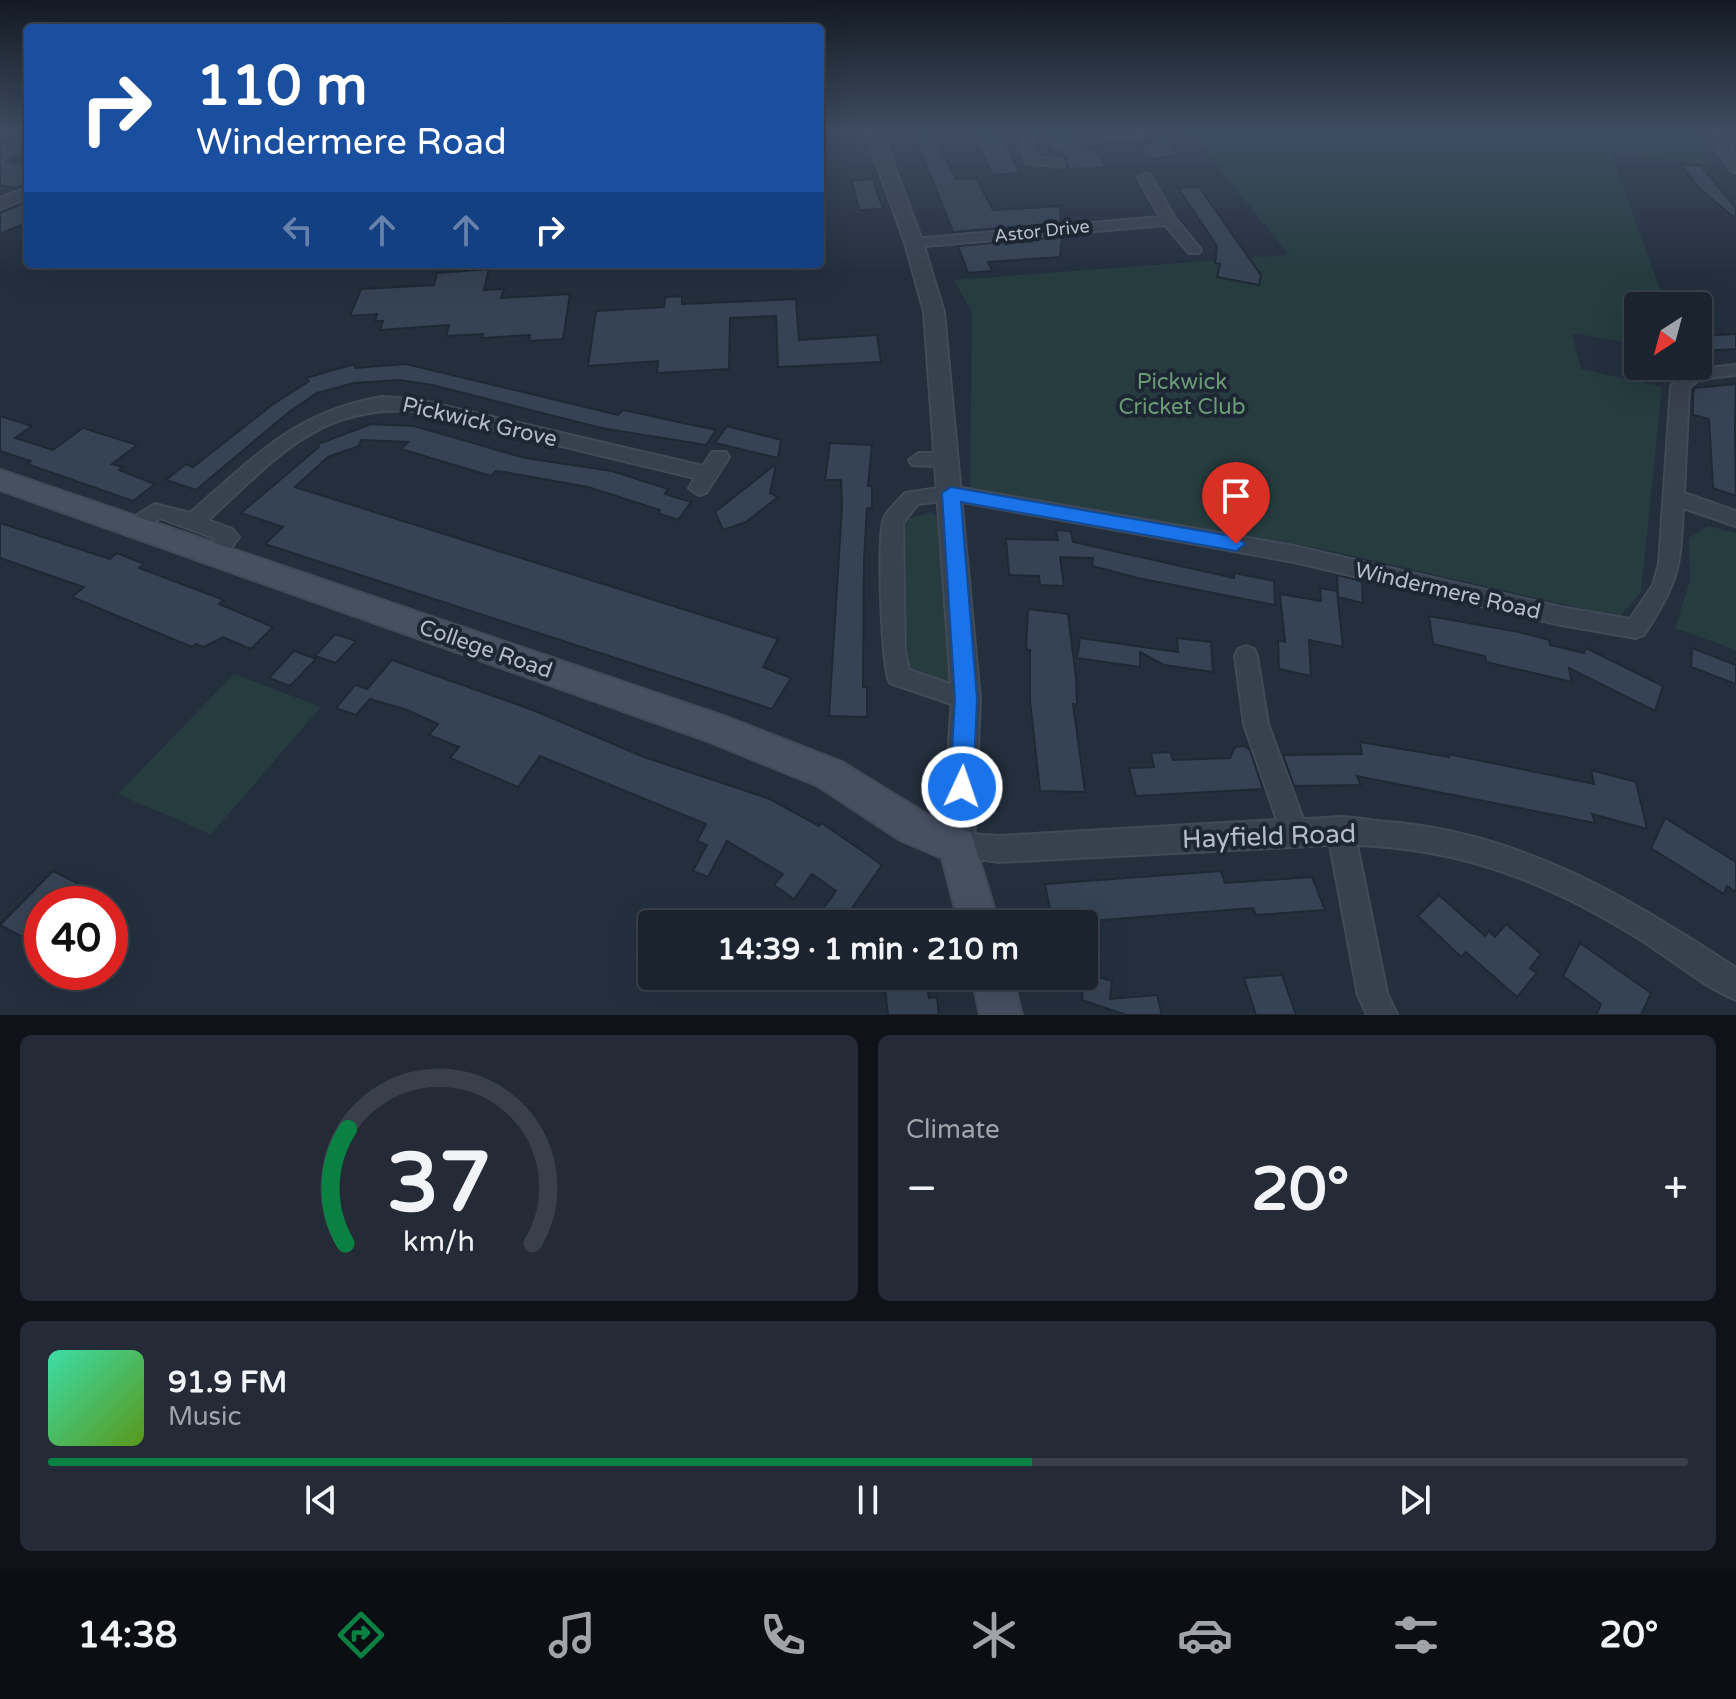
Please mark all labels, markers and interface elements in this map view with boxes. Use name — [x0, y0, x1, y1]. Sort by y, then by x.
text: 110 m — [196, 53, 367, 120]
icon: right — [64, 56, 168, 160]
text: Windermere Road — [196, 121, 507, 164]
icon: left — [276, 208, 320, 252]
icon: ahead — [360, 208, 404, 252]
icon: ahead — [444, 208, 488, 252]
icon: right — [528, 208, 572, 252]
street label: Astor Drive — [993, 215, 1091, 247]
north arrow — [1624, 292, 1712, 380]
map controls — [1624, 292, 1712, 380]
park label: Pickwick Cricket Club — [1118, 369, 1246, 420]
street label: Pickwick Grove — [400, 392, 560, 452]
pin — [1202, 462, 1270, 544]
icon: arrive — [1214, 474, 1258, 518]
street label: Windermere Road — [1352, 557, 1543, 625]
street label: College Road — [416, 614, 556, 684]
position arrow — [920, 745, 1004, 829]
street label: Hayfield Road — [1181, 818, 1357, 855]
speed limit sign: 40 — [24, 886, 128, 990]
text: 14:39 · 1 min · 210 m — [717, 931, 1019, 968]
text: Climate — [906, 1114, 1000, 1145]
text: 37 — [387, 1134, 491, 1234]
text: 20° — [1251, 1154, 1349, 1226]
text: − — [906, 1163, 937, 1216]
text: + — [1663, 1163, 1688, 1216]
text: km/h — [403, 1225, 475, 1259]
text: 91.9 FM — [168, 1364, 287, 1401]
text: Music — [168, 1401, 241, 1432]
icon: previous — [299, 1478, 343, 1522]
icon: pause — [846, 1478, 890, 1522]
icon: next — [1393, 1478, 1437, 1522]
icon: directions — [333, 1607, 389, 1663]
icon: music — [544, 1607, 600, 1663]
icon: phone — [755, 1607, 811, 1663]
icon: climate — [966, 1607, 1022, 1663]
icon: car — [1177, 1607, 1233, 1663]
icon: filters — [1388, 1607, 1444, 1663]
text: 14:38 — [78, 1614, 177, 1657]
text: 20° — [1600, 1614, 1658, 1657]

